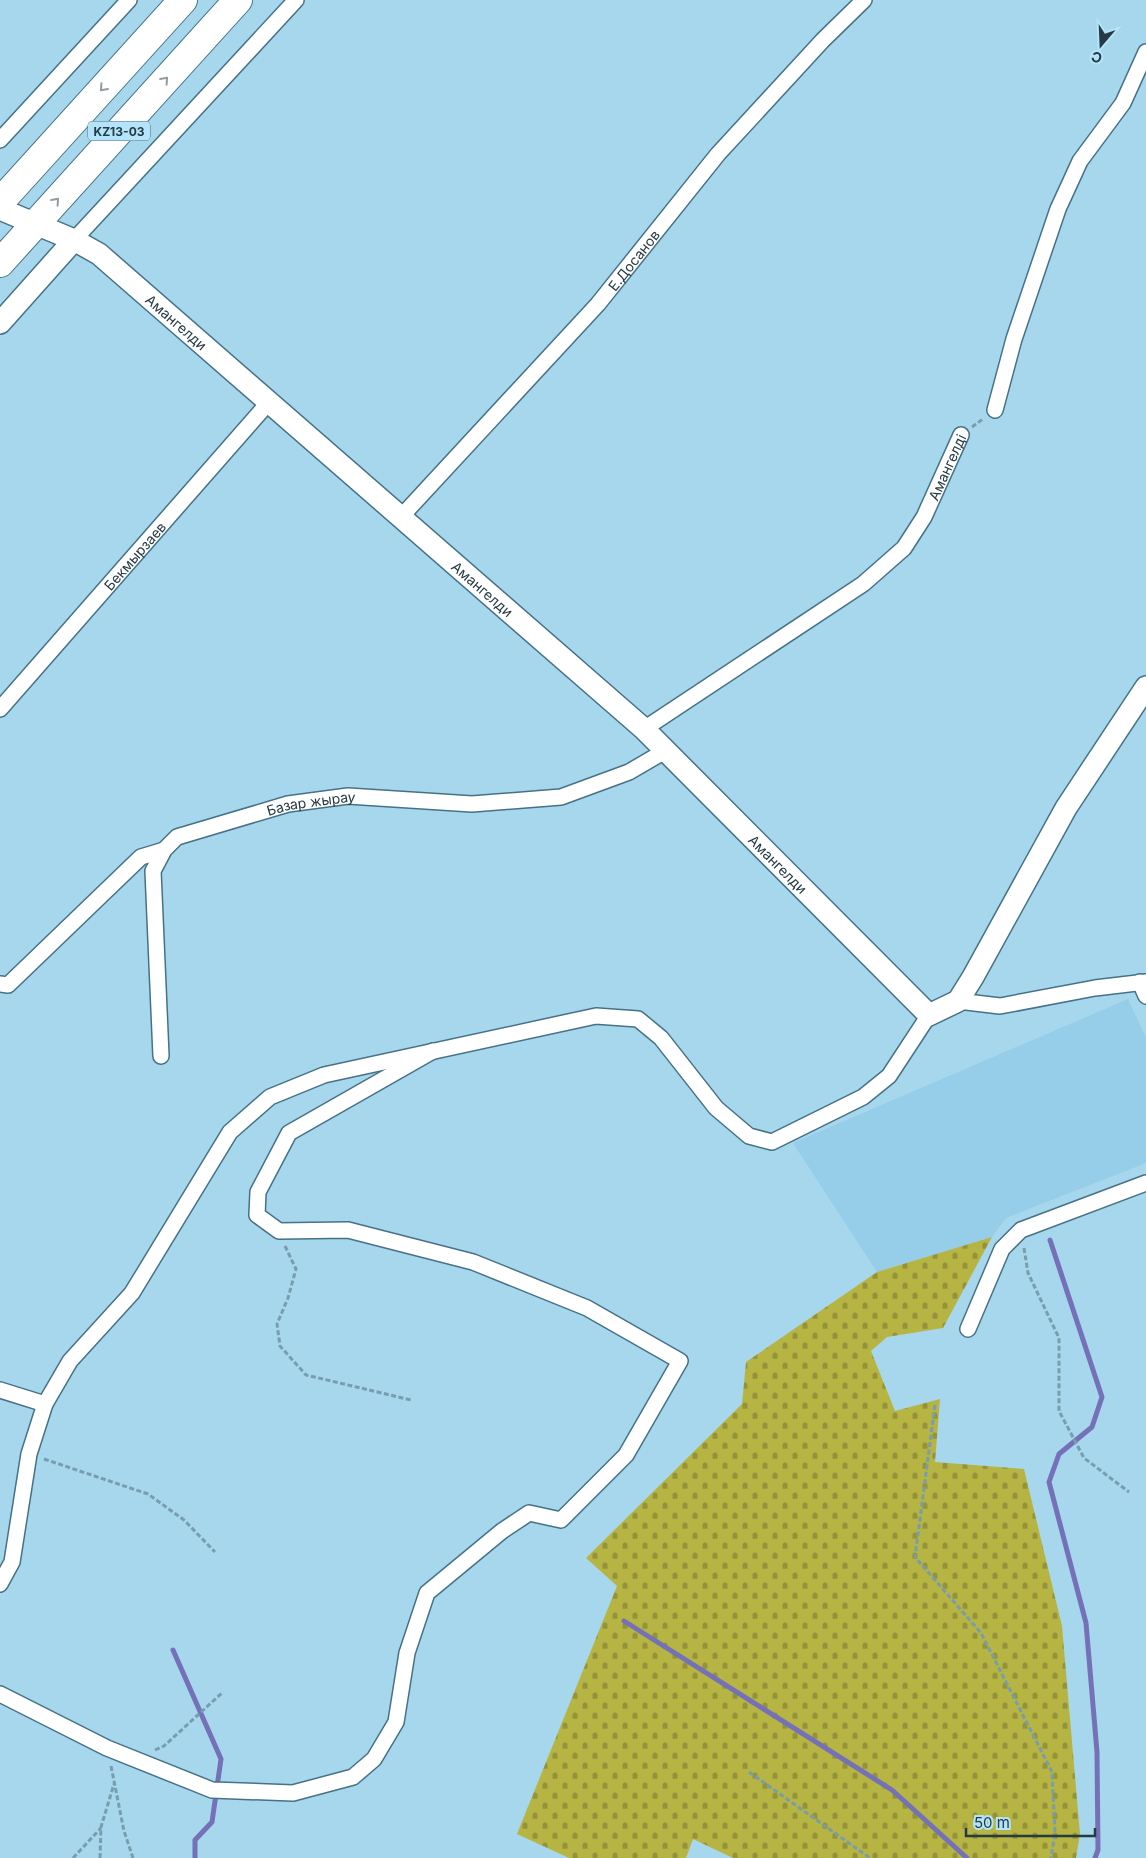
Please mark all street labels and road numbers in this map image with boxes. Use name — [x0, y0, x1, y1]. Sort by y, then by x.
road number: KZ13-03 — [88, 122, 150, 140]
street label: Е.Досанов — [604, 226, 663, 294]
street label: Амангелди — [143, 290, 211, 353]
street label: Амангелді — [924, 431, 969, 503]
street label: Бекмырзаев — [100, 518, 169, 593]
street label: Амангелди — [449, 557, 517, 620]
street label: Базар жырау — [264, 787, 356, 818]
street label: Амангелди — [745, 831, 811, 897]

